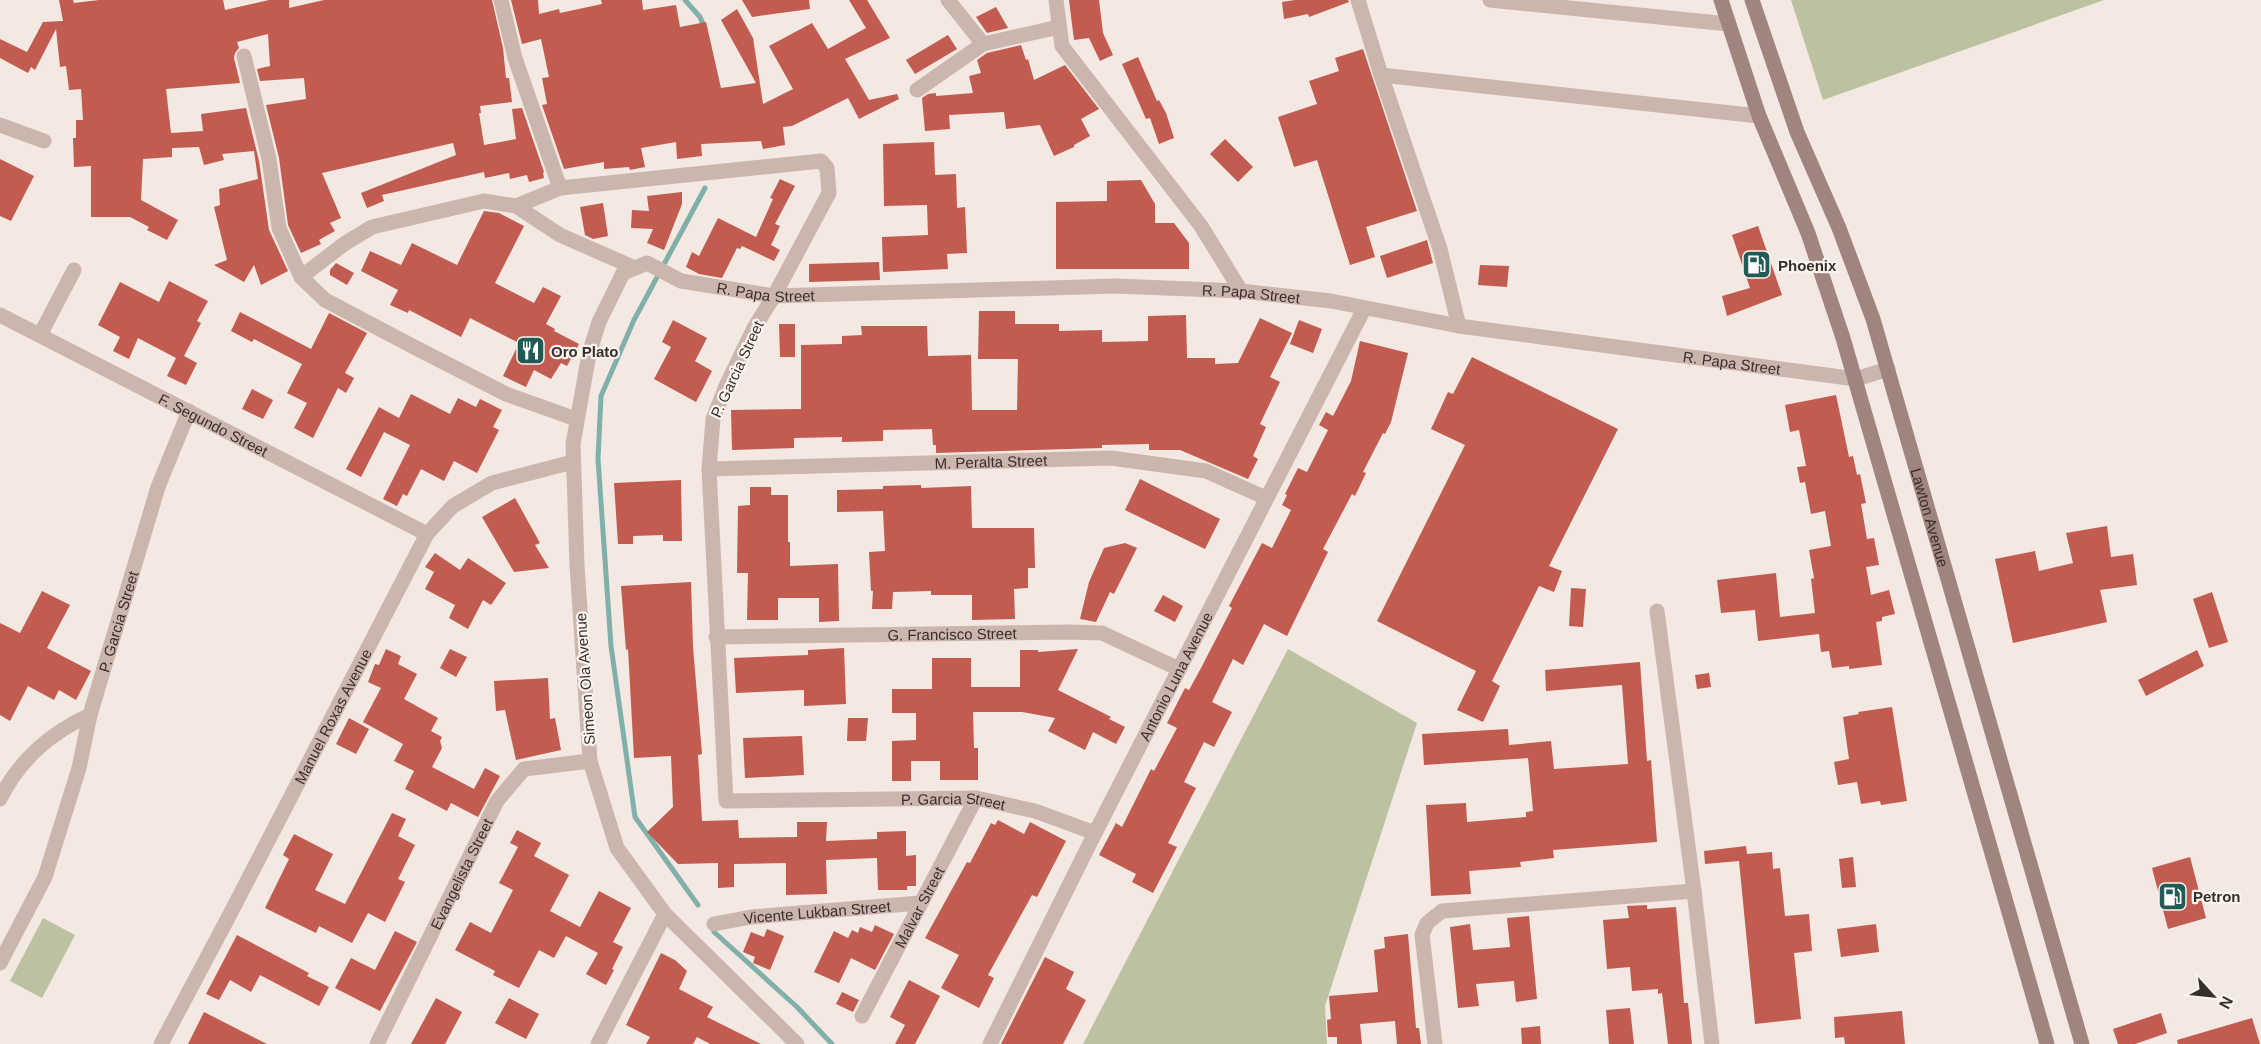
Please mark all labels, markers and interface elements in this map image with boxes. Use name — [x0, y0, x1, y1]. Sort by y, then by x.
fuel station icon: Phoenix — [1741, 249, 1773, 281]
place label: Phoenix — [1778, 257, 1837, 274]
street label: R. Papa Street — [716, 278, 816, 304]
street label: R. Papa Street — [1202, 281, 1302, 306]
street label: P. Garcia Street — [707, 317, 767, 420]
restaurant icon: Oro Plato — [514, 335, 546, 367]
place label: Oro Plato — [551, 343, 619, 360]
street label: R. Papa Street — [1682, 347, 1782, 377]
street label: F. Segundo Street — [156, 390, 272, 460]
street label: M. Peralta Street — [934, 451, 1048, 471]
street label: Lawton Avenue — [1908, 466, 1953, 569]
street label: P. Garcia Street — [95, 568, 141, 674]
street label: Antonio Luna Avenue — [1135, 609, 1216, 743]
street label: Simeon Ola Avenue — [572, 612, 598, 746]
street label: G. Francisco Street — [887, 624, 1018, 643]
street label: Manuel Roxas Avenue — [291, 646, 375, 787]
street label: P. Garcia Street — [901, 790, 1008, 813]
street label: Evangelista Street — [427, 815, 496, 932]
street label: Malvar Street — [891, 863, 948, 950]
fuel station icon: Petron — [2156, 880, 2188, 912]
place label: Petron — [2193, 888, 2241, 905]
street label: Vicente Lukban Street — [742, 897, 892, 927]
north arrow — [2183, 966, 2243, 1026]
text: N — [2216, 994, 2236, 1012]

